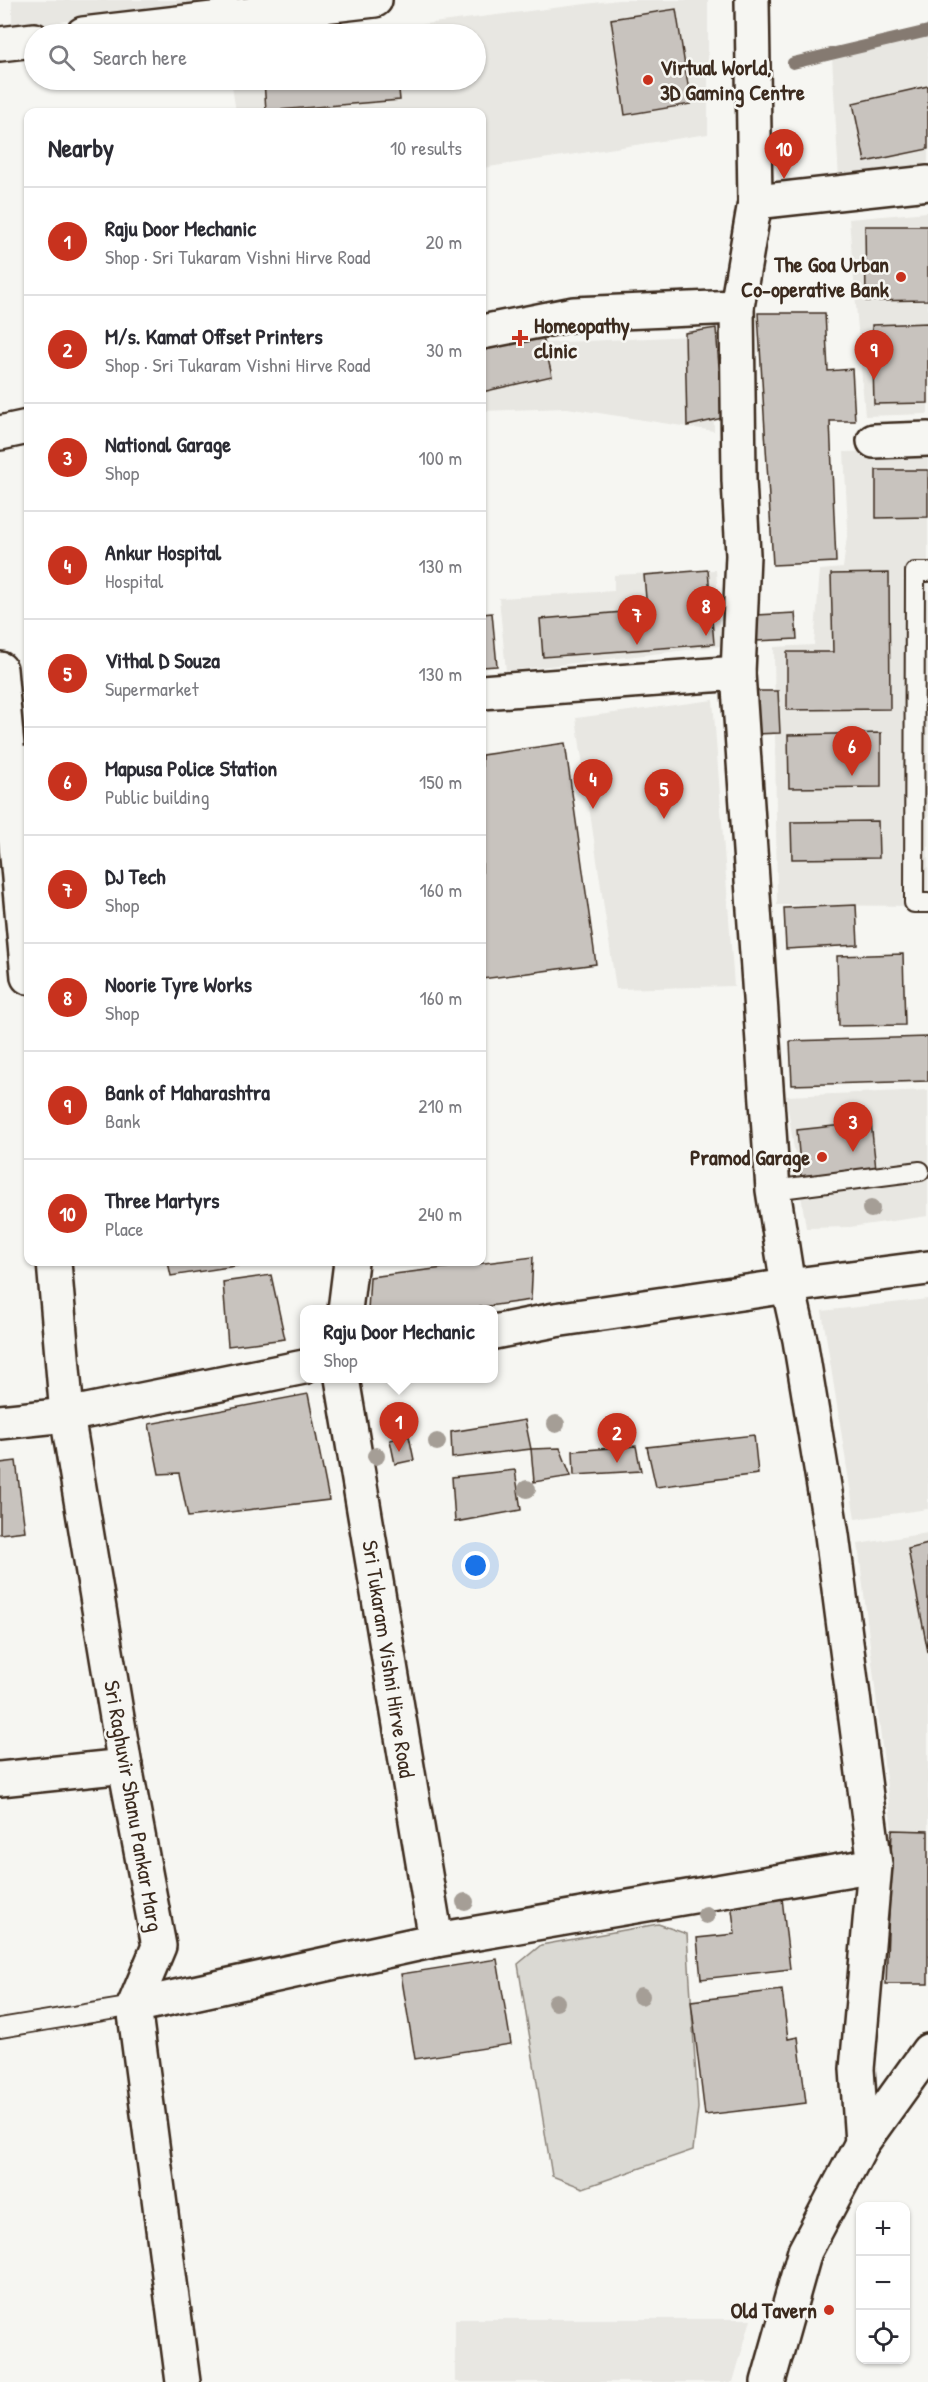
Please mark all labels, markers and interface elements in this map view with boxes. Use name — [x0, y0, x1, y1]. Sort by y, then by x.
search box — [24, 24, 486, 90]
icon: search — [45, 41, 78, 74]
text: Search here — [93, 42, 187, 72]
place label: Virtual World, 3D Gaming Centre — [660, 52, 805, 108]
marker: Virtual World, 3D Gaming Centre — [641, 73, 655, 87]
text: Nearby — [48, 130, 114, 165]
pin: 10 — [764, 130, 804, 179]
text: 10 results — [390, 134, 462, 161]
text: Raju Door Mechanic — [105, 213, 256, 243]
text: 1 — [64, 228, 71, 255]
text: 20 m — [425, 228, 462, 255]
text: Shop · Sri Tukaram Vishni Hirve Road — [105, 243, 370, 270]
place label: The Goa Urban Co-operative Bank — [741, 249, 890, 305]
marker: The Goa Urban Co-operative Bank — [894, 270, 908, 284]
place label: Homeopathy clinic — [534, 310, 631, 365]
text: M/s. Kamat Offset Printers — [105, 321, 323, 351]
marker: Homeopathy clinic — [511, 329, 529, 347]
pin: 9 — [854, 330, 894, 380]
text: 2 — [63, 336, 72, 363]
text: 30 m — [426, 336, 462, 363]
text: Shop · Sri Tukaram Vishni Hirve Road — [105, 351, 370, 378]
text: National Garage — [105, 429, 231, 459]
text: 3 — [63, 444, 72, 471]
text: 100 m — [419, 444, 462, 471]
text: Shop — [105, 459, 139, 486]
text: Ankur Hospital — [105, 537, 221, 567]
text: 4 — [64, 552, 71, 579]
text: 130 m — [419, 552, 462, 579]
text: Hospital — [105, 567, 163, 594]
pin: 8 — [686, 586, 726, 636]
pin: 7 — [618, 596, 656, 645]
text: Vithal D Souza — [105, 645, 220, 675]
text: 5 — [63, 660, 72, 687]
text: 130 m — [419, 660, 462, 687]
text: Supermarket — [105, 675, 199, 702]
pin: 6 — [832, 726, 872, 776]
text: Mapusa Police Station — [105, 753, 277, 783]
pin: 4 — [574, 760, 612, 809]
text: 6 — [64, 768, 71, 795]
text: 150 m — [419, 768, 462, 795]
pin: 5 — [644, 770, 684, 819]
text: Public building — [105, 783, 209, 810]
text: DJ Tech — [105, 861, 165, 891]
text: 7 — [63, 876, 72, 903]
text: 160 m — [420, 876, 462, 903]
text: Shop — [105, 891, 139, 918]
text: Noorie Tyre Works — [105, 969, 252, 999]
text: 8 — [63, 984, 72, 1011]
text: 160 m — [420, 984, 462, 1011]
text: Shop — [105, 999, 139, 1026]
text: Bank of Maharashtra — [105, 1077, 270, 1107]
text: 9 — [64, 1092, 71, 1119]
text: 210 m — [418, 1092, 462, 1119]
pin: 3 — [834, 1102, 872, 1152]
text: Bank — [105, 1107, 140, 1134]
place label: Pramod Garage — [690, 1142, 810, 1173]
marker: Pramod Garage — [815, 1150, 829, 1164]
text: Three Martyrs — [105, 1185, 220, 1215]
text: 10 — [59, 1200, 76, 1227]
text: 240 m — [418, 1200, 462, 1227]
text: Place — [105, 1215, 144, 1242]
popup — [300, 1305, 498, 1383]
text: Raju Door Mechanic — [323, 1316, 475, 1346]
text: Shop — [323, 1346, 358, 1373]
pin: 1 — [380, 1402, 418, 1452]
pin: 2 — [598, 1414, 636, 1463]
street label: Sri Tukaram Vishni Hirve Road — [355, 1538, 423, 1780]
your location — [461, 1551, 490, 1580]
street label: Sri Raghuvir Shanu Pankar Marg — [97, 1678, 171, 1934]
map controls — [856, 2202, 910, 2364]
button: + — [856, 2202, 910, 2256]
button: − — [856, 2256, 910, 2310]
place label: Old Tavern — [730, 2295, 817, 2325]
marker: Old Tavern — [822, 2303, 836, 2317]
button: locate — [856, 2310, 910, 2364]

